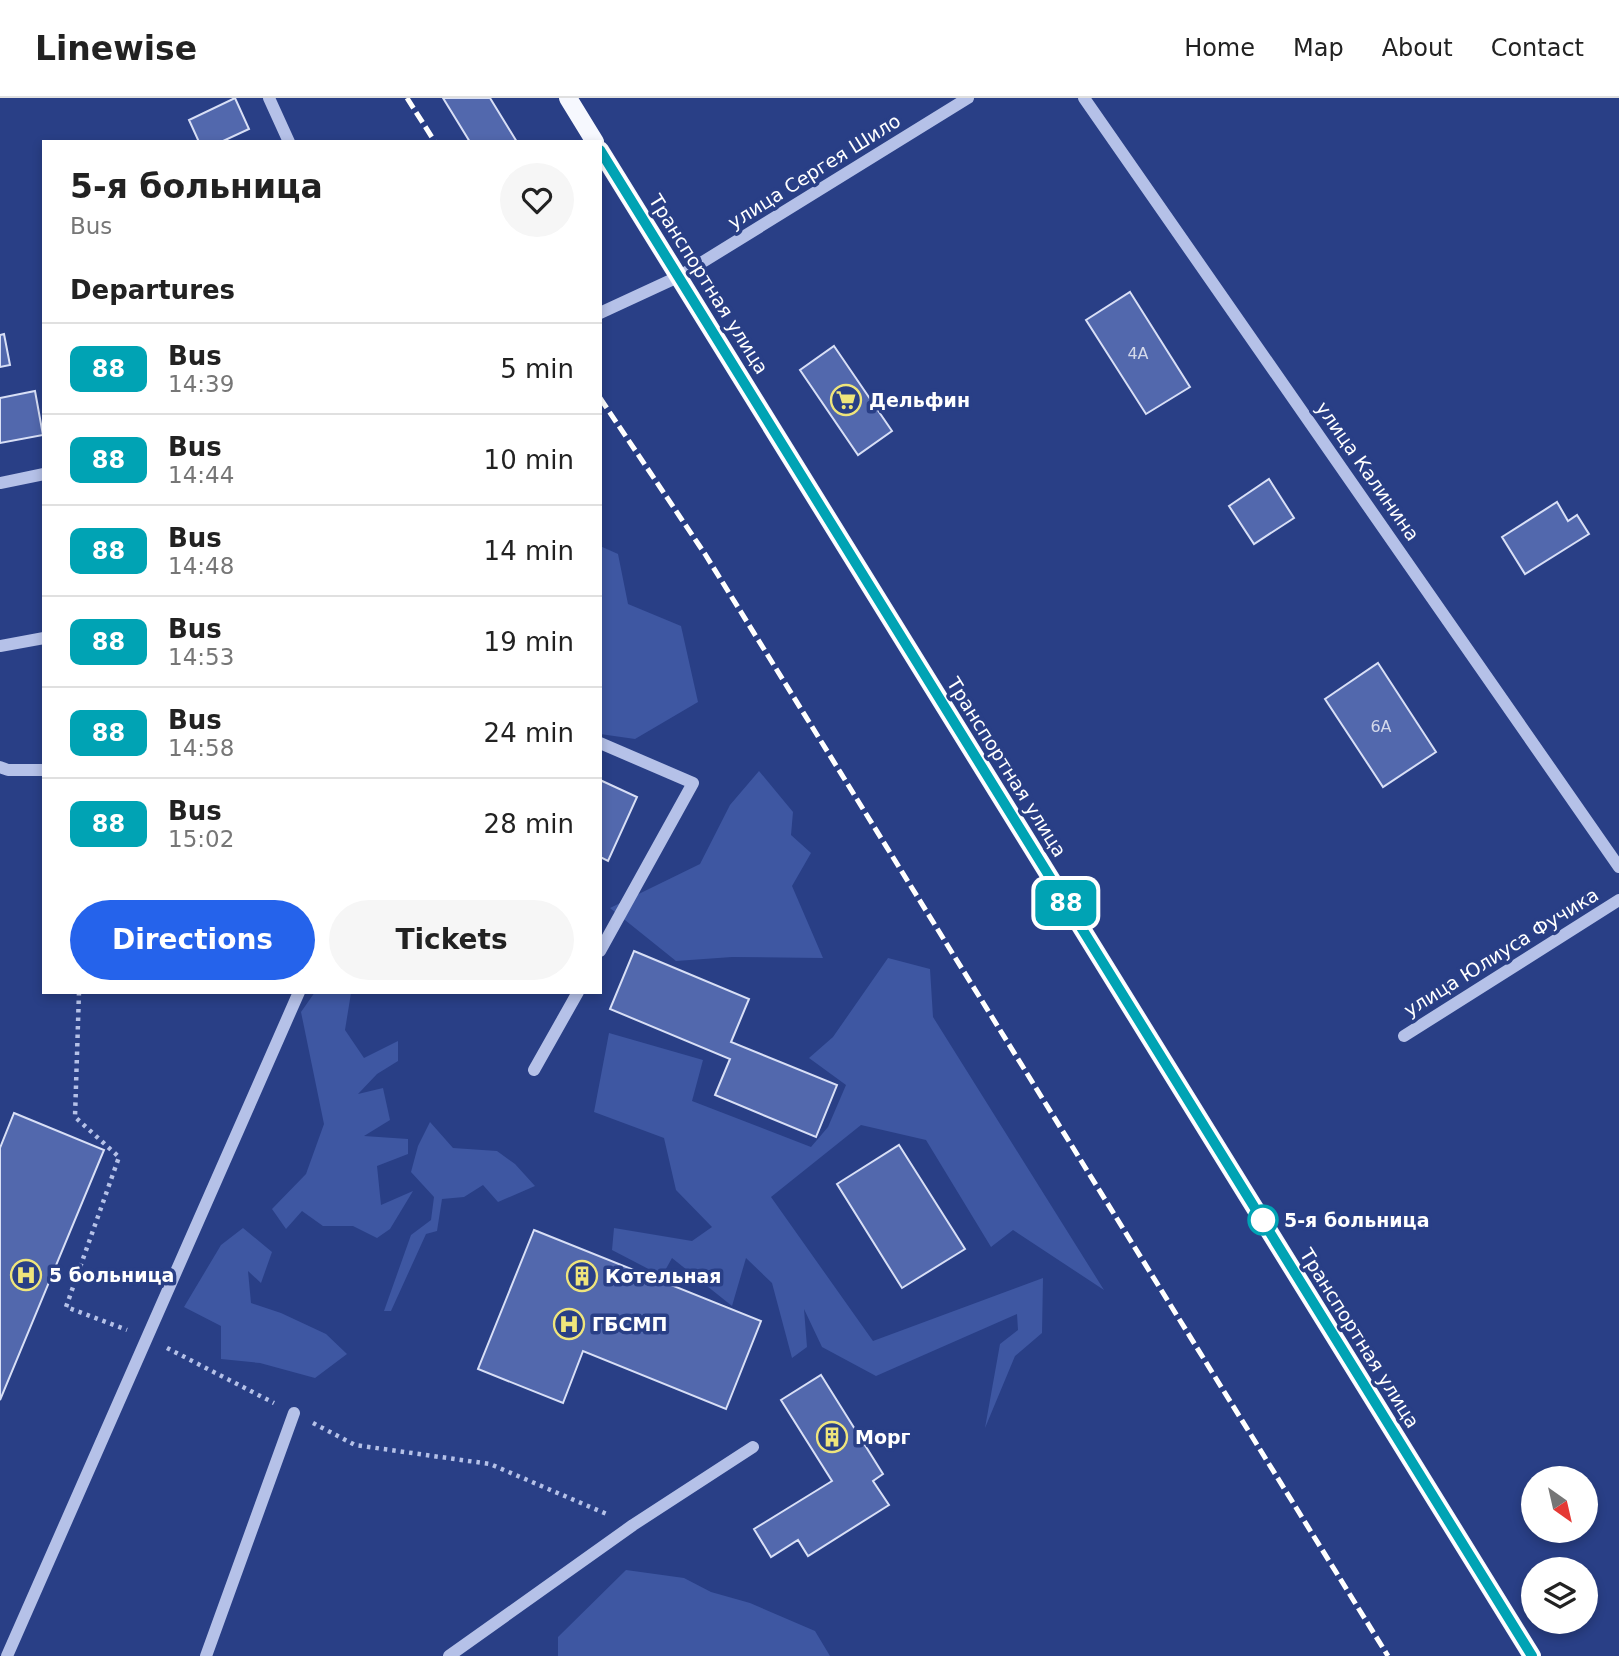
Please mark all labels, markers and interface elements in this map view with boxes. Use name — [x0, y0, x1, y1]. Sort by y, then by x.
text: Linewise — [35, 29, 197, 68]
text: Home — [1184, 34, 1255, 62]
text: Map — [1293, 34, 1344, 62]
text: About — [1382, 34, 1453, 62]
text: Contact — [1491, 34, 1584, 62]
street label: улица Сергея Шило — [724, 109, 904, 233]
button: heart — [500, 163, 574, 237]
text: 5-я больница — [70, 167, 323, 206]
street label: Транспортная улица — [644, 189, 773, 378]
text: Bus — [70, 213, 112, 239]
text: Departures — [70, 275, 235, 305]
text: Bus — [168, 341, 222, 371]
house number: 4А — [1127, 344, 1149, 363]
text: 5 min — [500, 354, 574, 384]
text: 88 — [92, 355, 125, 383]
text: 14:39 — [168, 371, 234, 397]
supermarket icon: Дельфин — [829, 383, 863, 417]
place label: Дельфин — [869, 389, 970, 411]
street label: улица Калинина — [1312, 397, 1424, 545]
text: Bus — [168, 432, 222, 462]
text: 10 min — [484, 445, 574, 475]
text: 88 — [92, 446, 125, 474]
text: 14:44 — [168, 462, 234, 488]
text: Bus — [168, 523, 222, 553]
text: 14 min — [484, 536, 574, 566]
text: 88 — [92, 537, 125, 565]
text: 14:48 — [168, 553, 234, 579]
text: Bus — [168, 614, 222, 644]
text: 19 min — [484, 627, 574, 657]
text: 88 — [92, 628, 125, 656]
text: 14:53 — [168, 644, 234, 670]
street label: Транспортная улица — [942, 672, 1071, 861]
text: Bus — [168, 705, 222, 735]
house number: 6А — [1370, 717, 1392, 736]
text: 24 min — [484, 718, 574, 748]
text: 88 — [92, 719, 125, 747]
text: 14:58 — [168, 735, 234, 761]
text: Bus — [168, 796, 222, 826]
text: 28 min — [484, 809, 574, 839]
text: 88 — [92, 810, 125, 838]
text: 15:02 — [168, 826, 234, 852]
line badge: 88 — [1034, 880, 1098, 926]
street label: улица Юлиуса Фучика — [1400, 883, 1602, 1021]
text: 88 — [1049, 889, 1083, 917]
button: Directions — [70, 900, 315, 980]
button: Tickets — [329, 900, 574, 980]
marker: 5-я больница — [1248, 1205, 1278, 1235]
place label: 5-я больница — [1284, 1209, 1430, 1231]
street label: Транспортная улица — [1295, 1243, 1424, 1432]
hospital icon: 5 больница — [9, 1258, 43, 1292]
building icon: Котельная — [565, 1259, 599, 1293]
place label: 5 больница — [49, 1264, 174, 1286]
place label: Котельная — [605, 1265, 722, 1287]
hospital icon: ГБСМП — [552, 1307, 586, 1341]
place label: ГБСМП — [592, 1313, 667, 1335]
building icon: Морг — [815, 1420, 849, 1454]
place label: Морг — [855, 1426, 911, 1448]
north arrow — [1521, 1466, 1598, 1544]
map controls — [1521, 1466, 1598, 1634]
button: layers — [1521, 1557, 1598, 1634]

